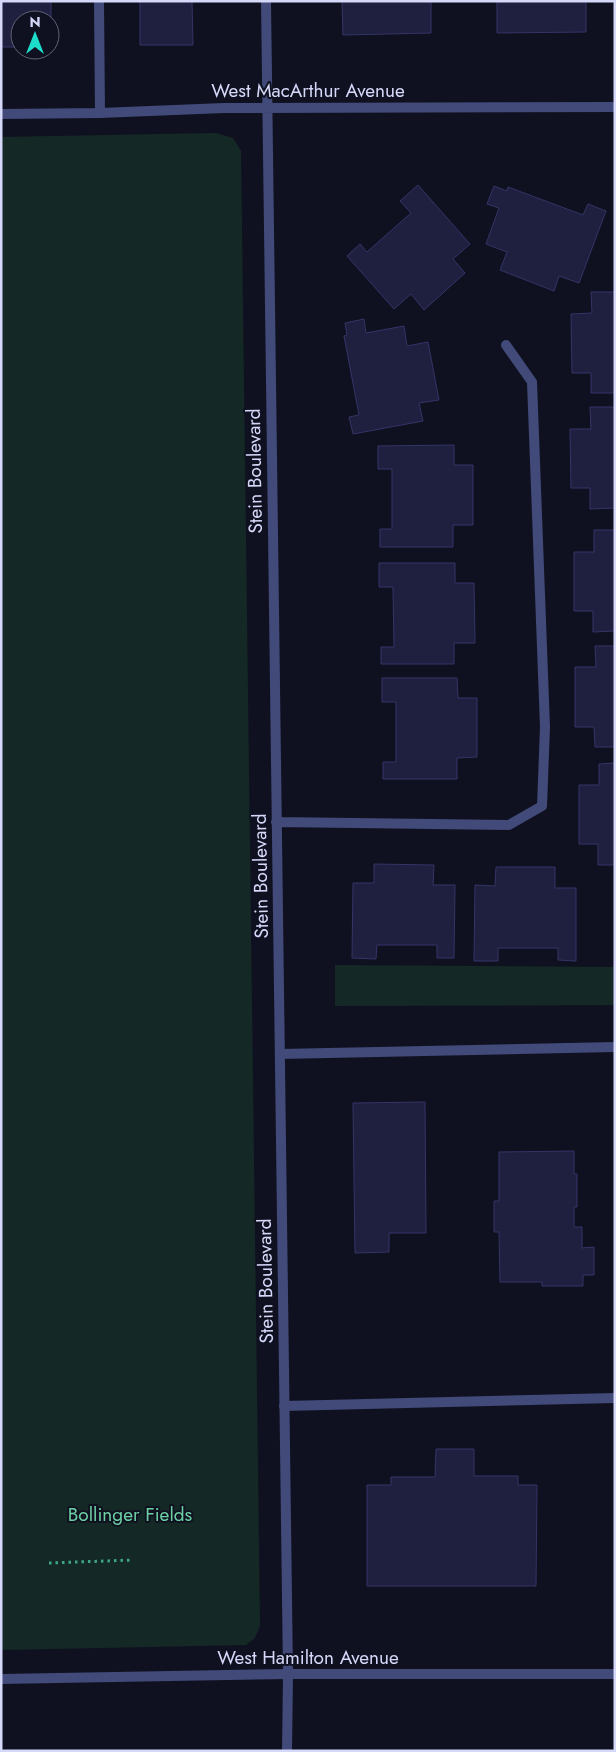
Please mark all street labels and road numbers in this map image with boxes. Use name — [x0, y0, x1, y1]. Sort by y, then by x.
street label: West MacArthur Avenue — [211, 77, 405, 104]
street label: Stein Boulevard — [240, 408, 269, 534]
street label: Stein Boulevard — [246, 813, 275, 939]
street label: Stein Boulevard — [251, 1218, 280, 1344]
street label: West Hamilton Avenue — [217, 1644, 399, 1671]

